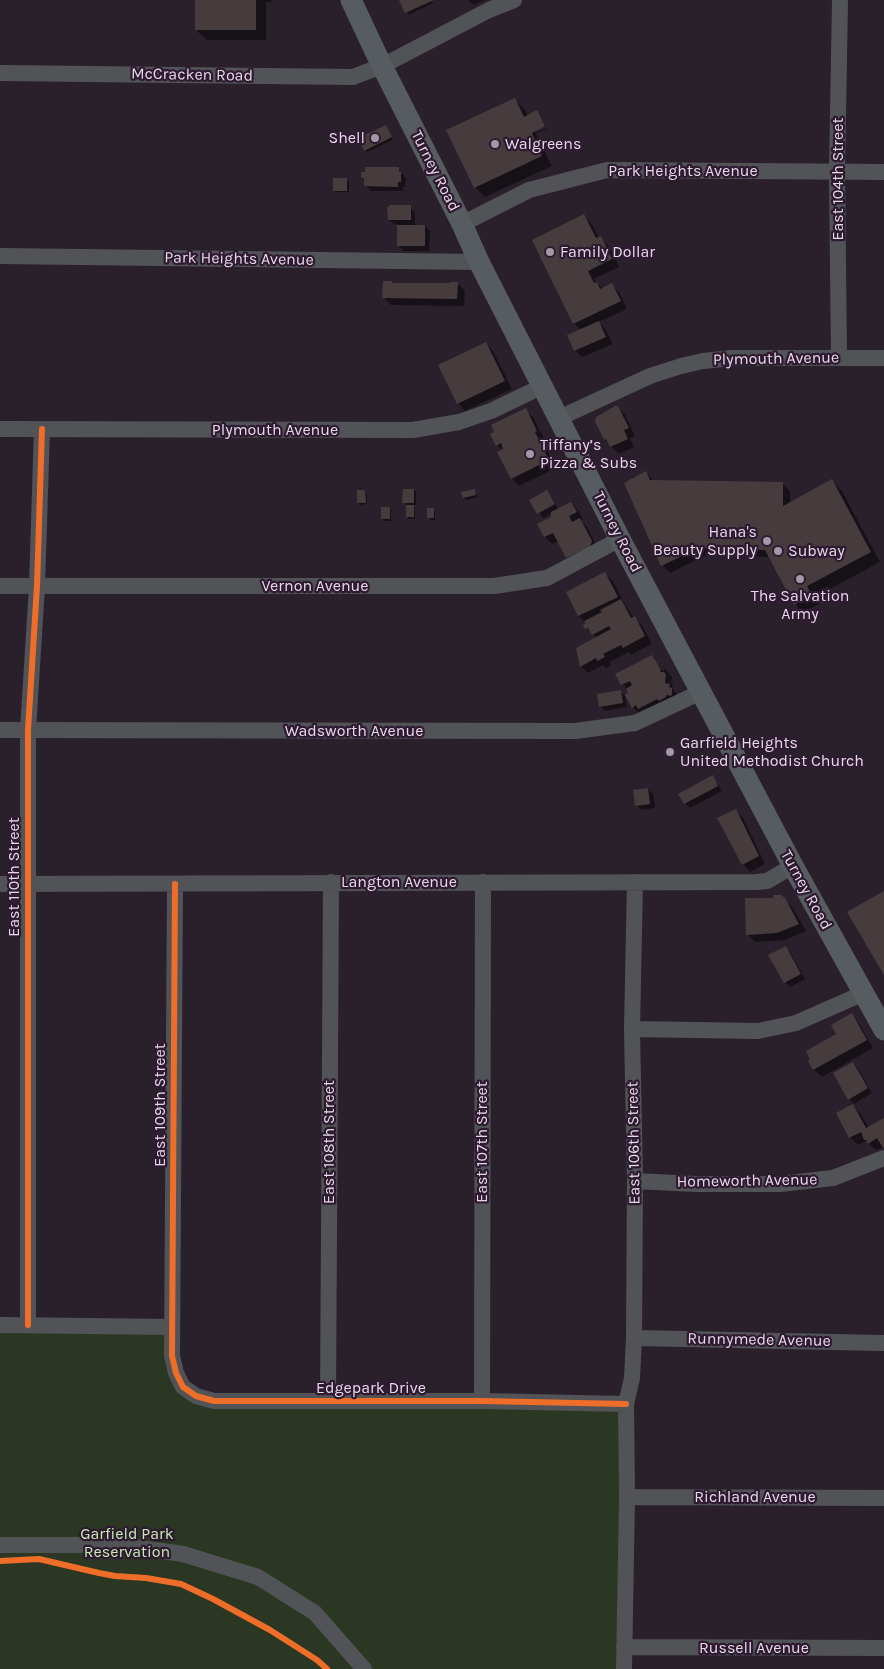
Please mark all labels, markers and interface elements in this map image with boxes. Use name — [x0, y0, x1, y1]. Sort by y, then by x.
street label: McCracken Road — [131, 64, 253, 86]
street label: East 104th Street — [828, 117, 848, 241]
street label: Turney Road — [406, 127, 464, 215]
place label: Shell — [328, 128, 365, 148]
marker: Shell — [369, 132, 381, 144]
place label: Walgreens — [505, 134, 581, 154]
marker: Walgreens — [489, 138, 501, 150]
street label: Park Heights Avenue — [608, 161, 758, 181]
place label: Family Dollar — [560, 242, 655, 262]
marker: Family Dollar — [544, 246, 556, 258]
street label: Park Heights Avenue — [164, 248, 314, 270]
street label: Plymouth Avenue — [713, 348, 839, 370]
street label: Plymouth Avenue — [212, 420, 338, 440]
place label: Tiffany’s Pizza & Subs — [540, 435, 637, 473]
marker: Tiffany’s Pizza & Subs — [524, 448, 536, 460]
street label: Turney Road — [588, 488, 646, 576]
place label: Hana's Beauty Supply — [653, 522, 757, 560]
marker: Hana's Beauty Supply — [761, 535, 773, 547]
place label: Subway — [788, 541, 845, 561]
marker: Subway — [772, 545, 784, 557]
marker: The Salvation Army — [794, 573, 806, 585]
street label: Vernon Avenue — [262, 576, 368, 596]
place label: The Salvation Army — [751, 586, 849, 624]
street label: Wadsworth Avenue — [285, 721, 423, 741]
place label: Garfield Heights United Methodist Church — [680, 733, 864, 771]
marker: Garfield Heights United Methodist Church — [664, 746, 676, 758]
street label: East 110th Street — [4, 817, 24, 937]
street label: Turney Road — [776, 847, 836, 933]
street label: Langton Avenue — [341, 872, 457, 892]
street label: East 109th Street — [150, 1043, 170, 1167]
street label: East 108th Street — [319, 1080, 339, 1204]
street label: East 107th Street — [472, 1081, 492, 1203]
street label: East 106th Street — [623, 1081, 645, 1205]
street label: Homeworth Avenue — [676, 1170, 818, 1192]
street label: Runnymede Avenue — [687, 1329, 831, 1351]
street label: Edgepark Drive — [316, 1378, 426, 1398]
street label: Richland Avenue — [694, 1487, 816, 1507]
park label: Garfield Park Reservation — [80, 1524, 174, 1562]
street label: Russell Avenue — [699, 1638, 809, 1658]

